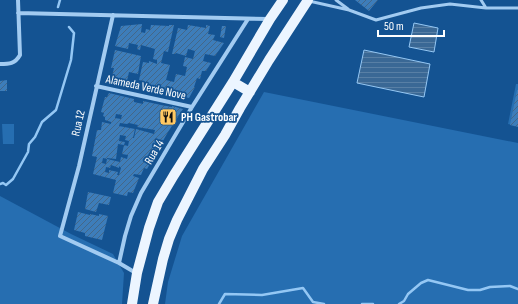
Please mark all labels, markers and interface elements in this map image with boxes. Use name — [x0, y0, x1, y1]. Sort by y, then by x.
scale bar — [378, 12, 444, 38]
text: 50 m — [384, 19, 404, 34]
street label: Alameda Verde Nove — [104, 71, 187, 103]
restaurant icon: PH Gastrobar — [158, 107, 178, 127]
street label: Rua 12 — [68, 109, 89, 138]
place label: PH Gastrobar — [181, 110, 237, 125]
street label: Rua 14 — [141, 137, 168, 167]

